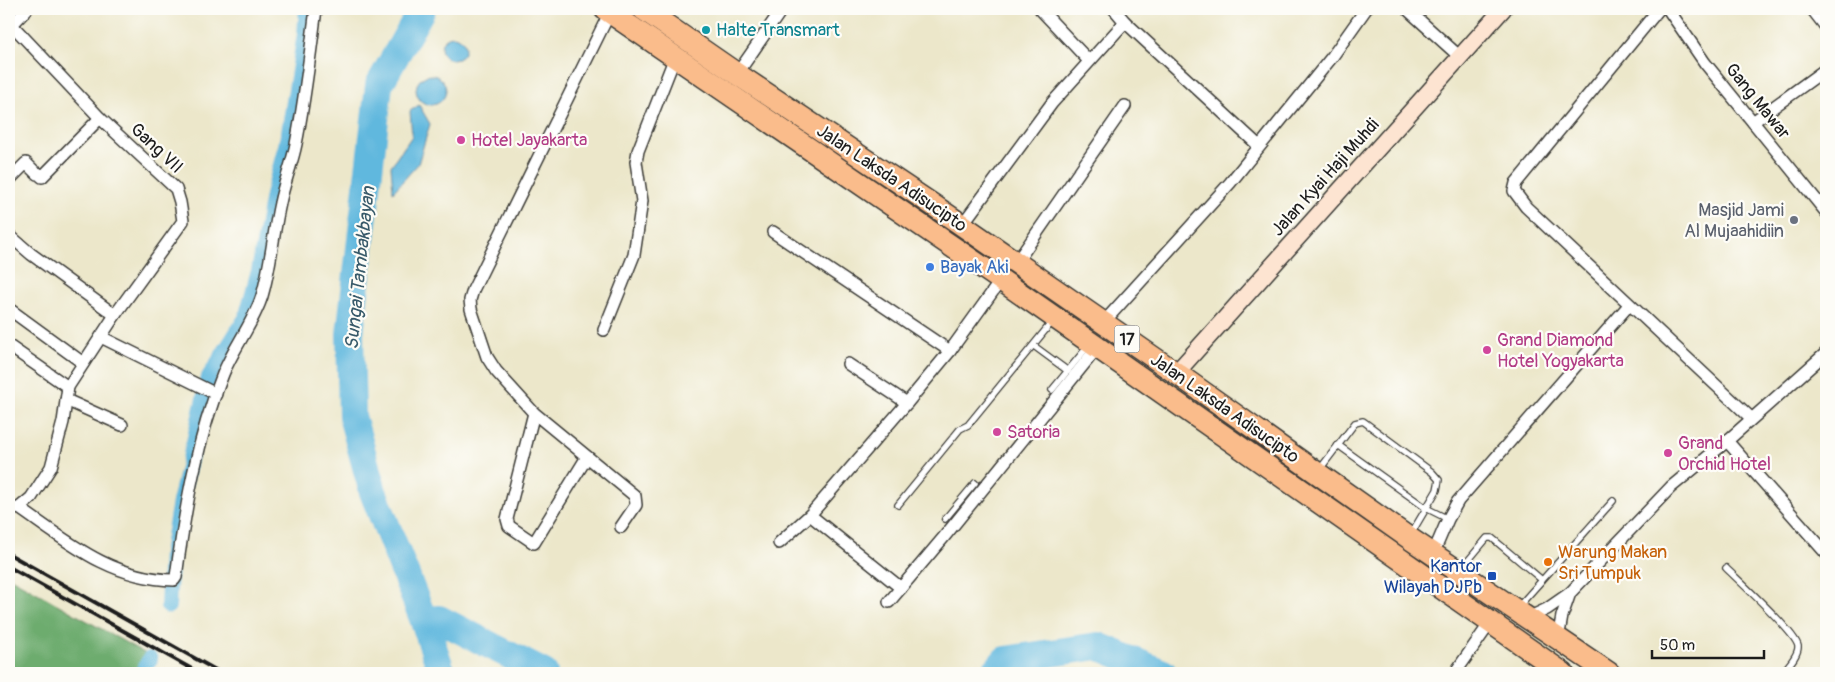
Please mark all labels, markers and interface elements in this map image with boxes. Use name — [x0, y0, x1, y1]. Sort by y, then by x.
place label: Halte Transmart — [716, 19, 840, 42]
marker: Halte Transmart — [700, 24, 712, 36]
street label: Gang Mawar — [1720, 59, 1796, 144]
street label: Jalan Kyai Haji Muhdi — [1266, 114, 1384, 241]
street label: Gang VII — [125, 118, 188, 179]
street label: Jalan Laksda Adisucipto — [812, 120, 972, 238]
place label: Hotel Jayakarta — [471, 129, 587, 152]
marker: Hotel Jayakarta — [455, 134, 467, 146]
water label: Sungai Tambakbayan — [340, 184, 381, 351]
place label: Masjid Jami Al Mujaahidiin — [1684, 199, 1784, 243]
marker: Masjid Jami Al Mujaahidiin — [1788, 214, 1800, 226]
place label: Bayak Aki — [940, 256, 1008, 279]
marker: Bayak Aki — [924, 261, 936, 273]
road number: 17 — [1114, 326, 1140, 352]
place label: Grand Diamond Hotel Yogyakarta — [1497, 329, 1624, 373]
marker: Grand Diamond Hotel Yogyakarta — [1481, 344, 1493, 356]
street label: Jalan Laksda Adisucipto — [1146, 348, 1304, 469]
place label: Satoria — [1007, 421, 1060, 444]
marker: Satoria — [991, 426, 1003, 438]
place label: Grand Orchid Hotel — [1678, 432, 1771, 476]
marker: Grand Orchid Hotel — [1662, 447, 1674, 459]
place label: Warung Makan Sri Tumpuk — [1558, 541, 1667, 585]
place label: Kantor Wilayah DJPb — [1384, 555, 1483, 599]
marker: Warung Makan Sri Tumpuk — [1542, 556, 1554, 568]
marker: Kantor Wilayah DJPb — [1486, 570, 1498, 582]
scale bar — [1652, 627, 1765, 659]
text: 50 m — [1660, 636, 1695, 655]

